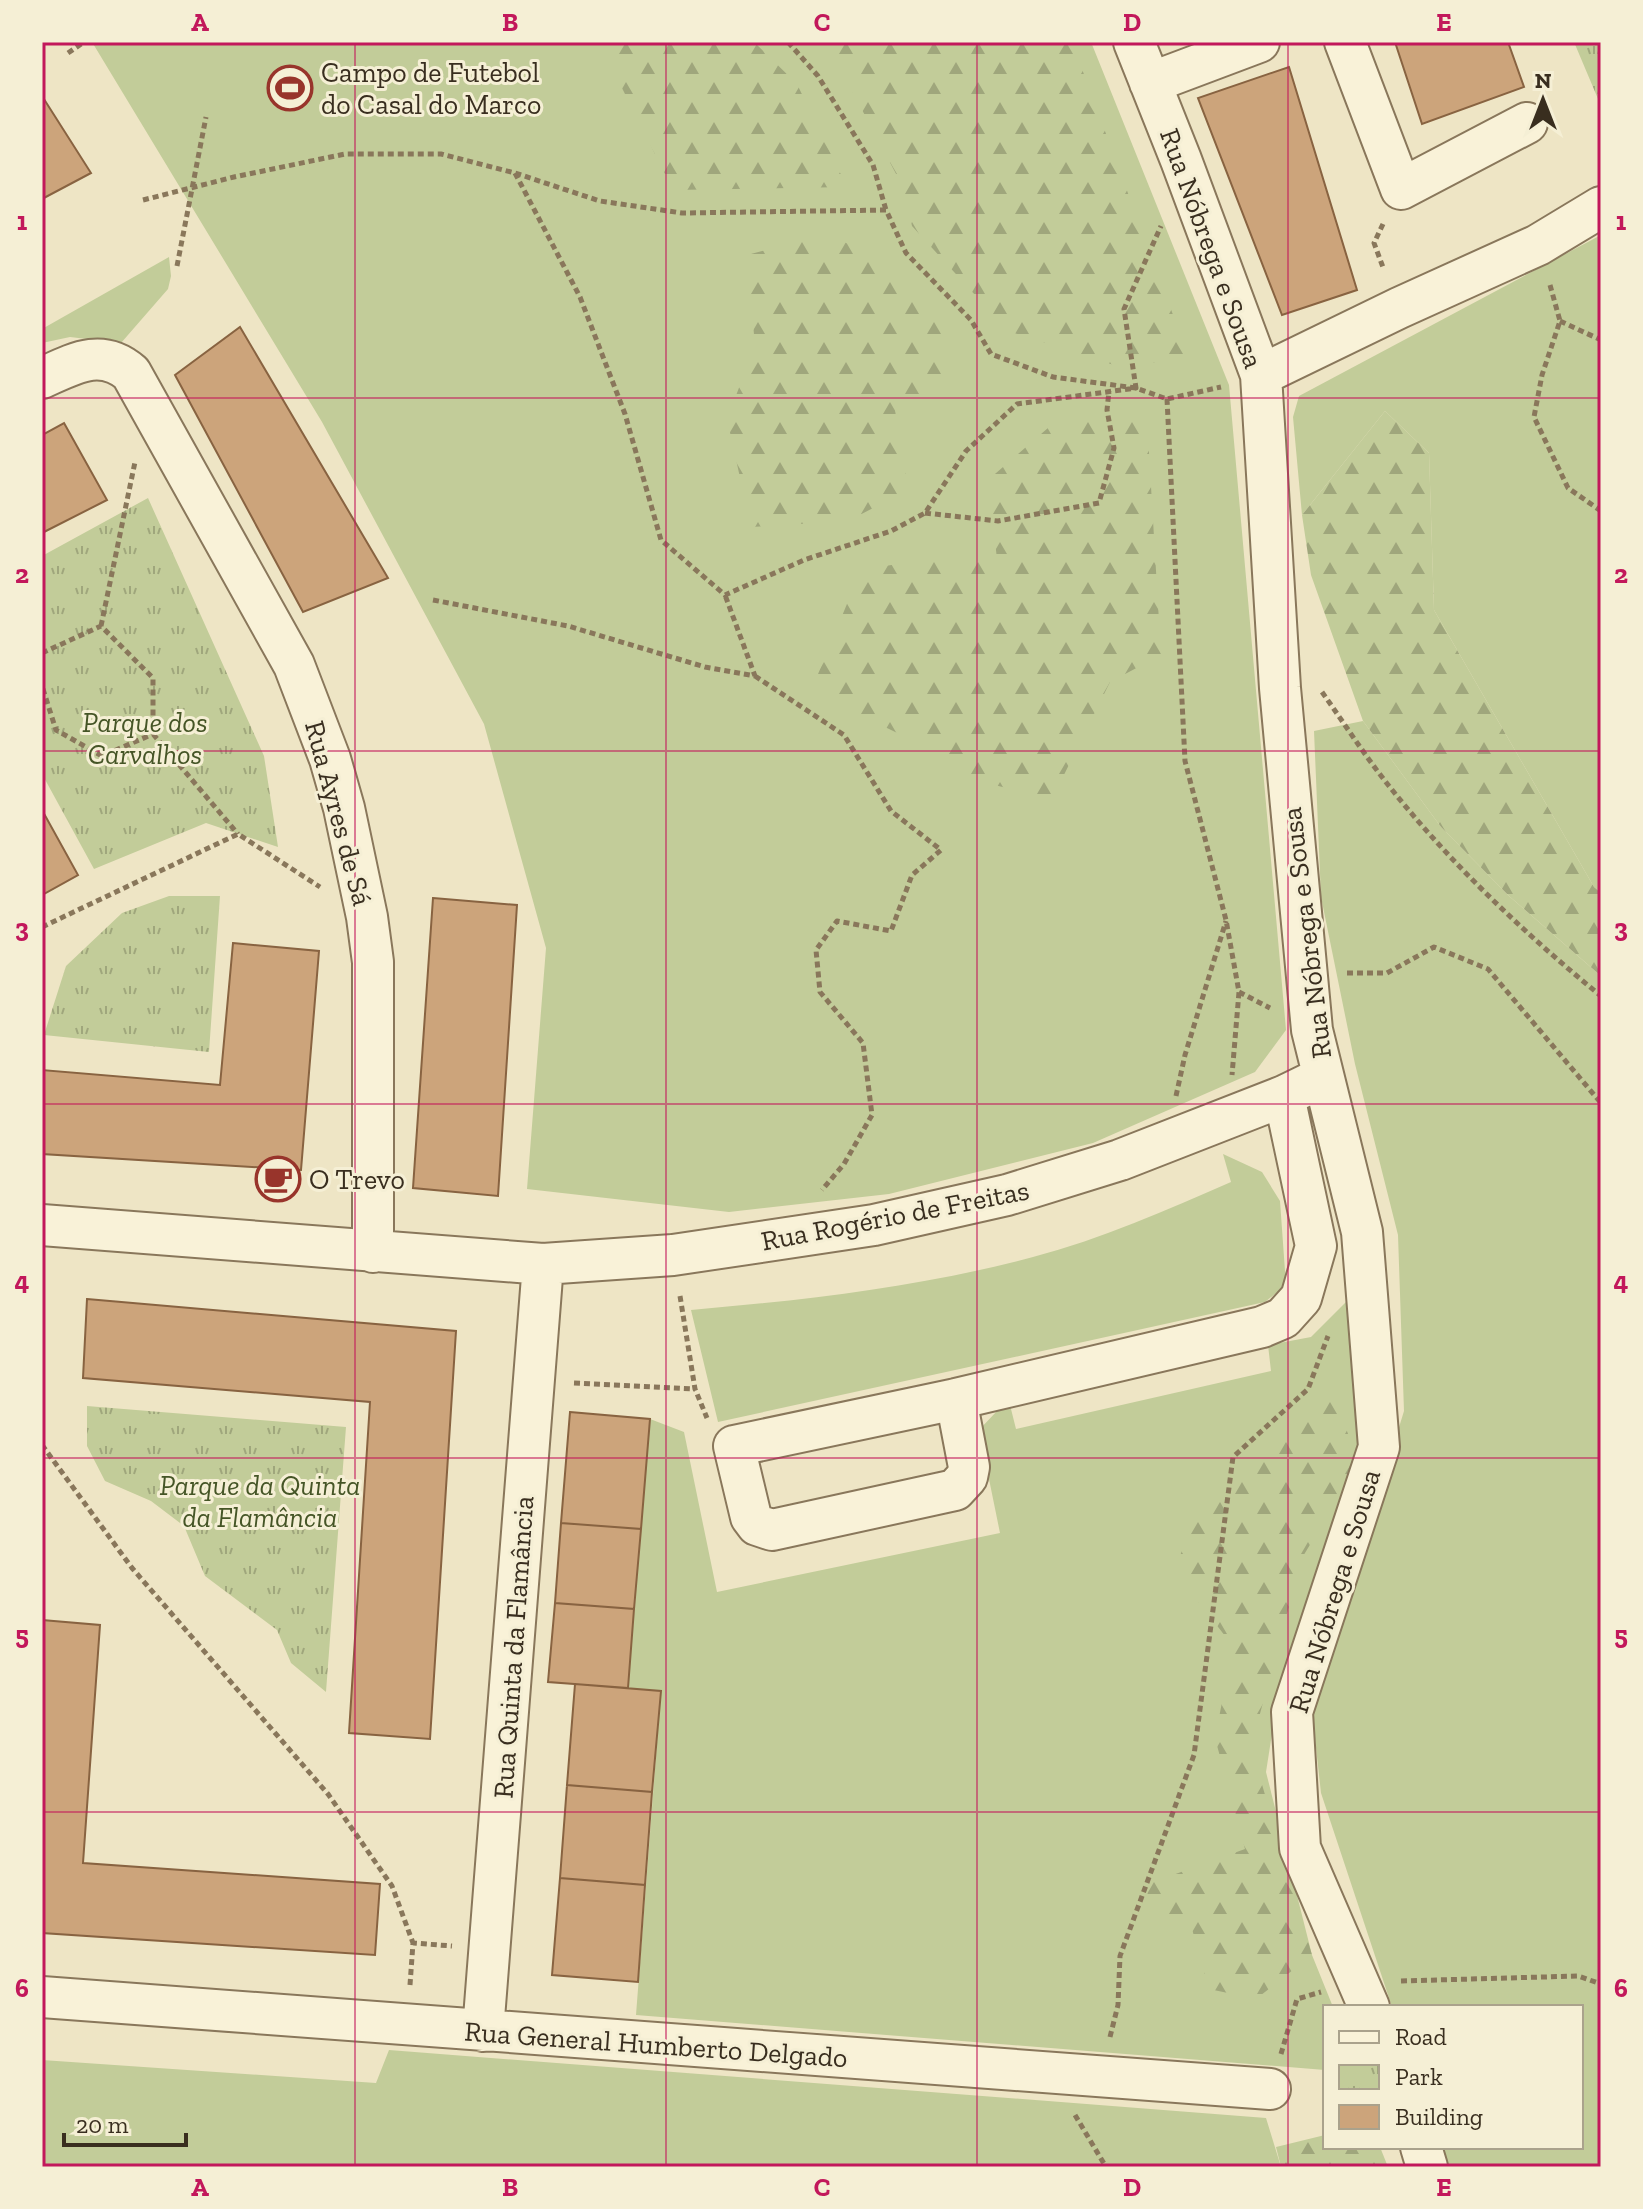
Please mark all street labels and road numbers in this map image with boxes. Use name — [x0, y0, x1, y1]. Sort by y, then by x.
street label: Rua Nóbrega e Sousa — [1153, 124, 1270, 373]
street label: Rua Ayres de Sá — [298, 717, 379, 910]
street label: Rua Nóbrega e Sousa — [1275, 805, 1338, 1060]
street label: Rua Rogério de Freitas — [758, 1173, 1032, 1258]
street label: Rua Nóbrega e Sousa — [1282, 1465, 1387, 1717]
street label: Rua Quinta da Flamância — [486, 1494, 541, 1799]
street label: Rua General Humberto Delgado — [463, 2015, 849, 2074]

